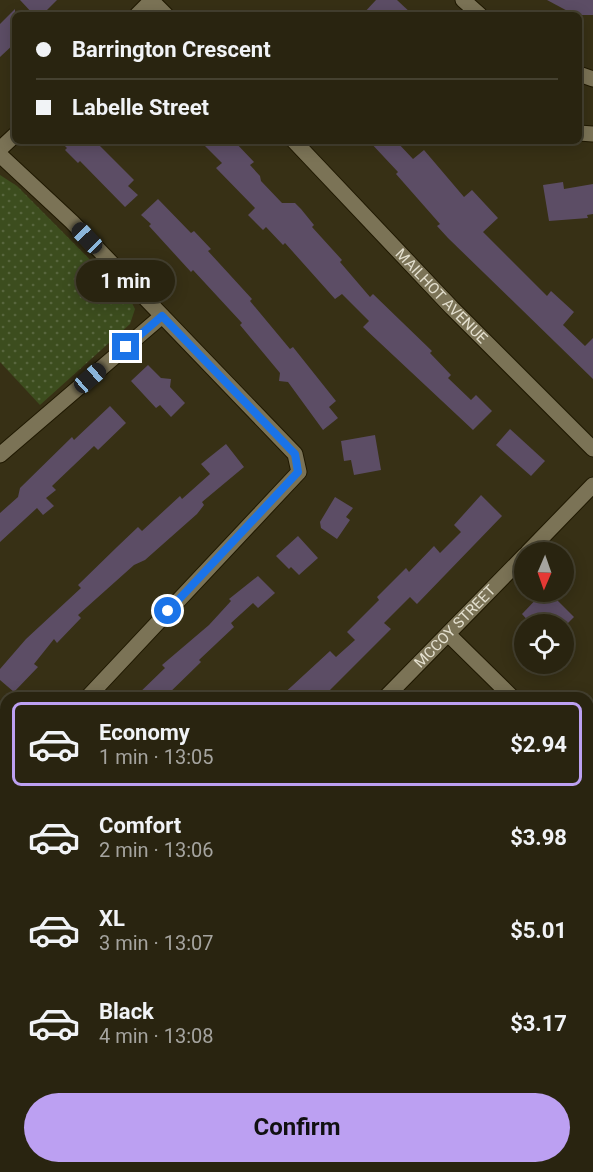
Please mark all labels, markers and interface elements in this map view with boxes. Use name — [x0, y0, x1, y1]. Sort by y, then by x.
text: Barrington Crescent — [72, 37, 271, 62]
text: Labelle Street — [72, 95, 209, 120]
car — [68, 219, 106, 257]
street label: MAILHOT AVENUE — [392, 245, 492, 348]
callout: 1 min — [76, 260, 176, 302]
text: 1 min — [100, 269, 151, 293]
route end — [112, 333, 139, 360]
car — [71, 359, 109, 397]
north arrow — [514, 542, 574, 602]
map controls — [514, 542, 574, 674]
street label: MCCOY STREET — [411, 581, 499, 672]
route start — [154, 597, 181, 624]
button: locate — [514, 614, 574, 674]
icon: car — [27, 717, 81, 771]
text: Economy — [99, 720, 190, 745]
text: $2.94 — [510, 732, 567, 757]
text: 1 min · 13:05 — [99, 745, 214, 769]
icon: car — [27, 810, 81, 864]
text: Comfort — [99, 813, 181, 838]
text: $3.98 — [510, 825, 567, 850]
text: 2 min · 13:06 — [99, 838, 214, 862]
icon: car — [27, 903, 81, 957]
text: XL — [99, 906, 125, 931]
text: $5.01 — [510, 918, 567, 943]
text: 3 min · 13:07 — [99, 931, 214, 955]
icon: car — [27, 996, 81, 1050]
text: Black — [99, 999, 154, 1024]
text: $3.17 — [510, 1011, 567, 1036]
text: 4 min · 13:08 — [99, 1024, 214, 1048]
button: Confirm — [24, 1093, 570, 1162]

